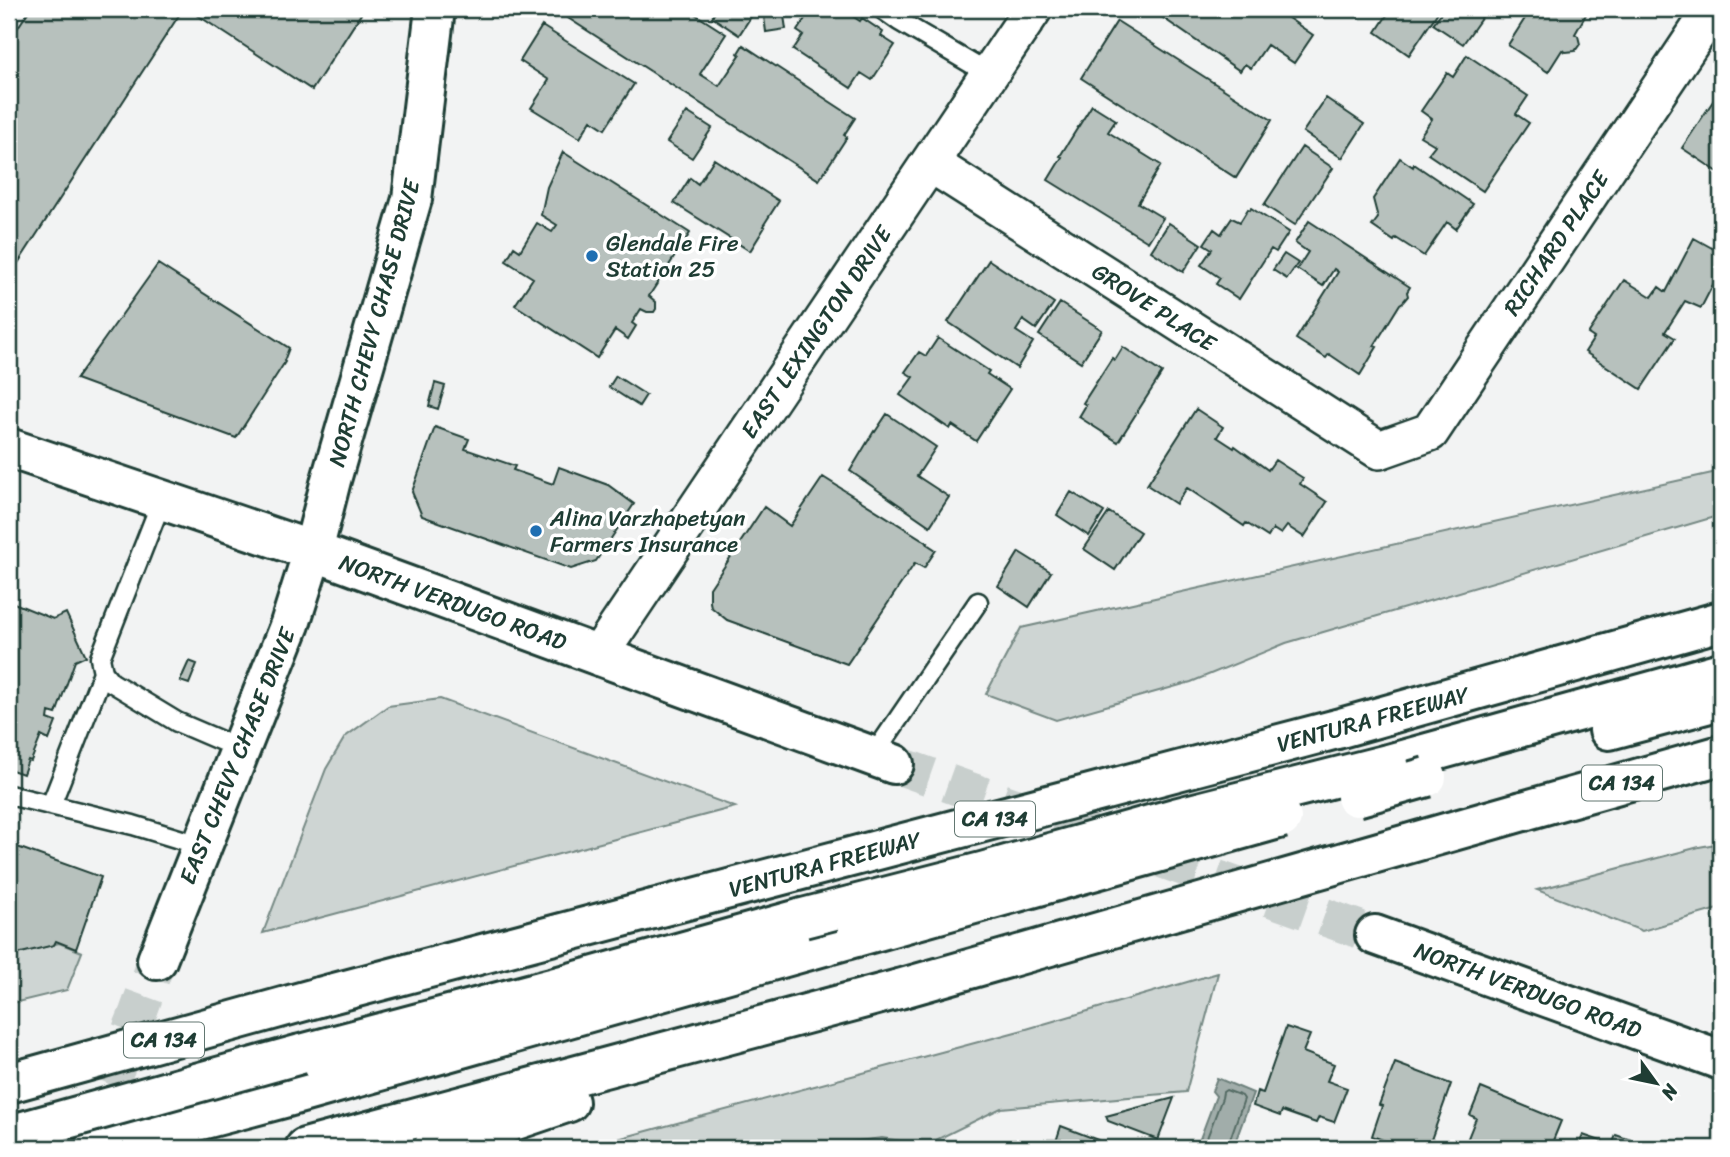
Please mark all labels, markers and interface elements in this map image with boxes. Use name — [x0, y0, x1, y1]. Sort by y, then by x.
street label: RICHARD PLACE — [1492, 161, 1621, 324]
street label: NORTH CHEVY CHASE DRIVE — [316, 174, 433, 471]
street label: EAST LEXINGTON DRIVE — [730, 216, 904, 447]
place label: Glendale Fire Station 25 — [606, 223, 739, 290]
marker: Glendale Fire Station 25 — [584, 248, 600, 264]
street label: GROVE PLACE — [1083, 252, 1225, 364]
place label: Alina Varzhapetyan Farmers Insurance — [549, 498, 746, 565]
marker: Alina Varzhapetyan Farmers Insurance — [528, 523, 544, 539]
street label: NORTH VERDUGO ROAD — [333, 542, 573, 663]
street label: EAST CHEVY CHASE DRIVE — [167, 621, 308, 891]
street label: VENTURA FREEWAY — [1272, 674, 1475, 765]
road number: CA 134 — [1582, 766, 1662, 800]
road number: CA 134 — [955, 802, 1035, 836]
street label: VENTURA FREEWAY — [724, 819, 927, 910]
street label: NORTH VERDUGO ROAD — [1408, 930, 1648, 1051]
road number: CA 134 — [124, 1023, 204, 1058]
north arrow — [1622, 1048, 1692, 1118]
text: N — [1652, 1077, 1688, 1107]

